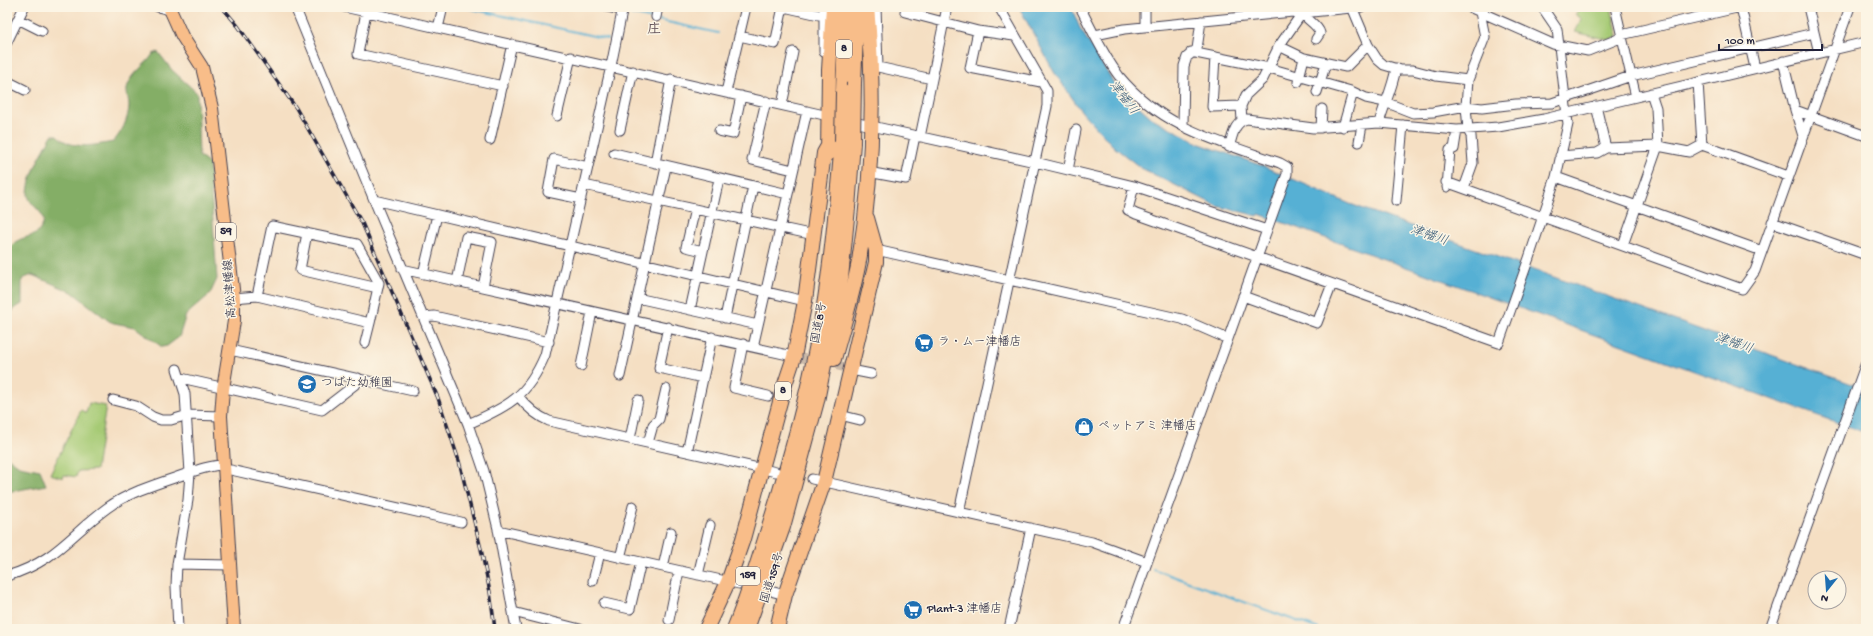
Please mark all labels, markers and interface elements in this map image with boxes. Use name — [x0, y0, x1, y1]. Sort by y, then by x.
district label: 庄 — [647, 22, 661, 39]
scale bar — [1719, 26, 1822, 52]
text: 100 m — [1724, 35, 1755, 49]
road number: 8 — [836, 40, 852, 58]
water label: 津幡川 — [1105, 77, 1142, 118]
water label: 津幡川 — [1408, 222, 1450, 249]
road number: 59 — [216, 223, 236, 241]
street label: 高松津幡線 — [221, 259, 240, 319]
street label: 国道8号 — [808, 301, 831, 345]
water label: 津幡川 — [1713, 330, 1755, 357]
supermarket icon: ラ・ムー津幡店 — [913, 332, 935, 354]
place label: ラ・ムー津幡店 — [938, 335, 1022, 350]
school or university icon: つばた幼稚園 — [296, 373, 318, 395]
place label: つばた幼稚園 — [321, 376, 393, 391]
road number: 8 — [775, 382, 791, 400]
shop icon: ペットアミ 津幡店 — [1073, 416, 1095, 438]
place label: ペットアミ 津幡店 — [1098, 419, 1197, 434]
street label: 国道159号 — [758, 550, 787, 605]
road number: 159 — [736, 567, 760, 585]
north arrow — [1807, 570, 1847, 610]
text: N — [1819, 591, 1830, 604]
supermarket icon: Plant-3 津幡店 — [902, 599, 924, 621]
place label: Plant-3 津幡店 — [926, 602, 1002, 617]

